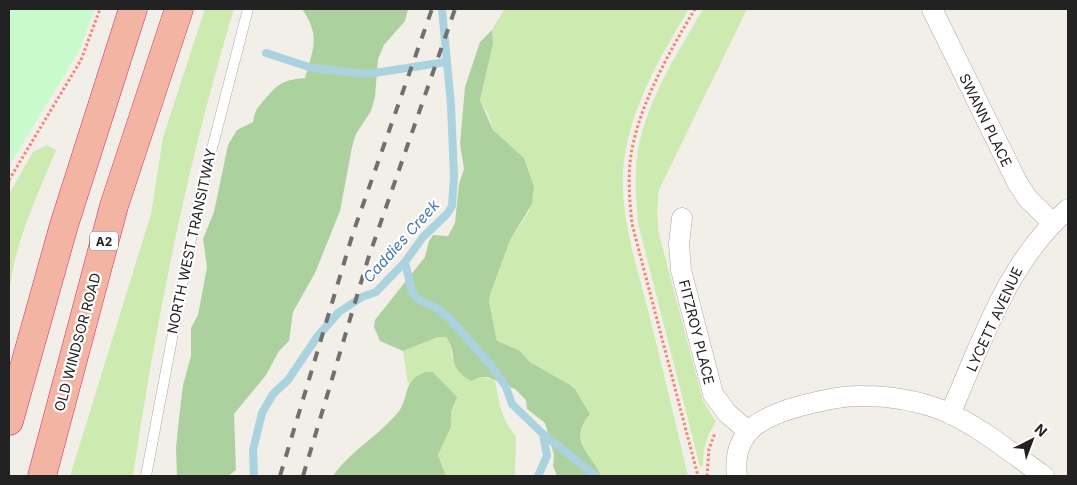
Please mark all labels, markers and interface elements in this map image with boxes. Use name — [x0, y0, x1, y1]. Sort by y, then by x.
street label: SWANN PLACE — [956, 71, 1016, 169]
street label: NORTH WEST TRANSITWAY — [163, 146, 219, 335]
water label: Caddies Creek — [359, 195, 444, 286]
road number: A2 — [90, 232, 118, 250]
street label: LYCETT AVENUE — [962, 264, 1026, 374]
street label: OLD WINDSOR ROAD — [50, 271, 104, 413]
street label: FITZROY PLACE — [676, 278, 718, 386]
north arrow — [1007, 415, 1057, 465]
text: N — [1031, 420, 1051, 440]

